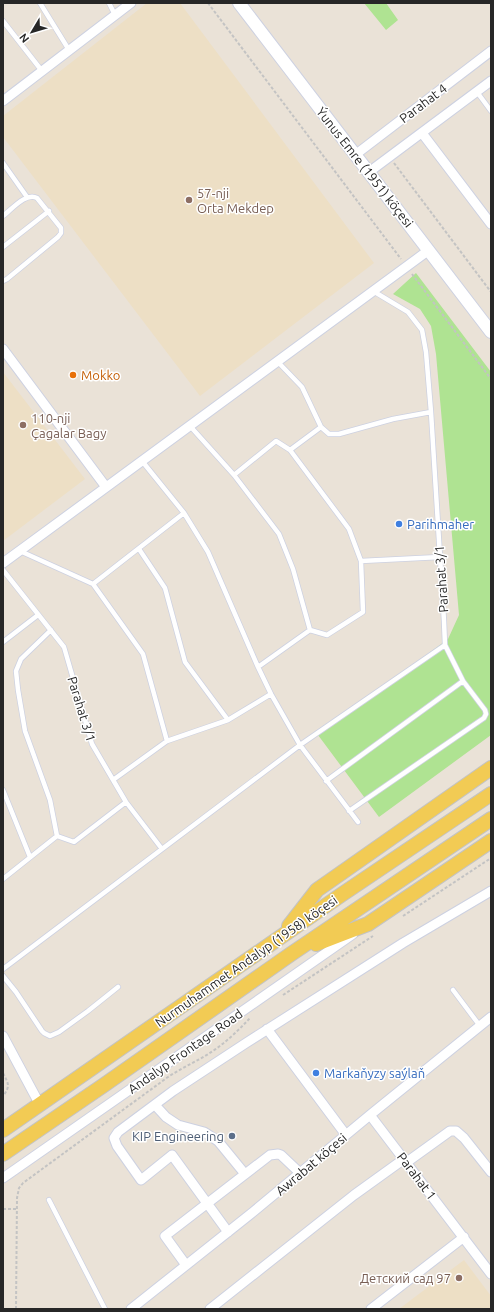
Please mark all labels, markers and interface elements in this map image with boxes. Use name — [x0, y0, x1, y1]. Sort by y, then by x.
north arrow — [12, 12, 52, 52]
text: N — [17, 31, 31, 45]
street label: Parahat 4 — [397, 81, 449, 125]
street label: Ýunus Emre (1951) köçesi — [313, 104, 417, 230]
place label: 57-nji Orta Mekdep — [197, 186, 274, 215]
marker: 57-nji Orta Mekdep — [184, 195, 194, 205]
place label: Mokko — [81, 368, 120, 382]
marker: Mokko — [68, 370, 78, 380]
place label: 110-nji Çagalar Bagy — [31, 411, 107, 440]
marker: 110-nji Çagalar Bagy — [18, 420, 28, 430]
place label: Parihmaher — [407, 517, 474, 531]
marker: Parihmaher — [394, 519, 404, 529]
street label: Parahat 3/1 — [432, 545, 450, 613]
street label: Parahat 3/1 — [65, 675, 99, 743]
street label: Nurmuhammet Andalyp (1958) köçesi — [152, 892, 340, 1030]
street label: Andalyp Frontage Road — [125, 1006, 245, 1096]
place label: Markaňyzy saýlaň — [324, 1066, 425, 1080]
marker: Markaňyzy saýlaň — [311, 1068, 321, 1078]
place label: KIP Engineering — [132, 1129, 224, 1143]
street label: Awrabat köçesi — [273, 1130, 349, 1198]
marker: KIP Engineering — [227, 1131, 237, 1141]
street label: Parahat 1 — [395, 1150, 439, 1202]
place label: Детский сад 97 — [360, 1271, 451, 1285]
marker: Детский сад 97 — [454, 1273, 464, 1283]

